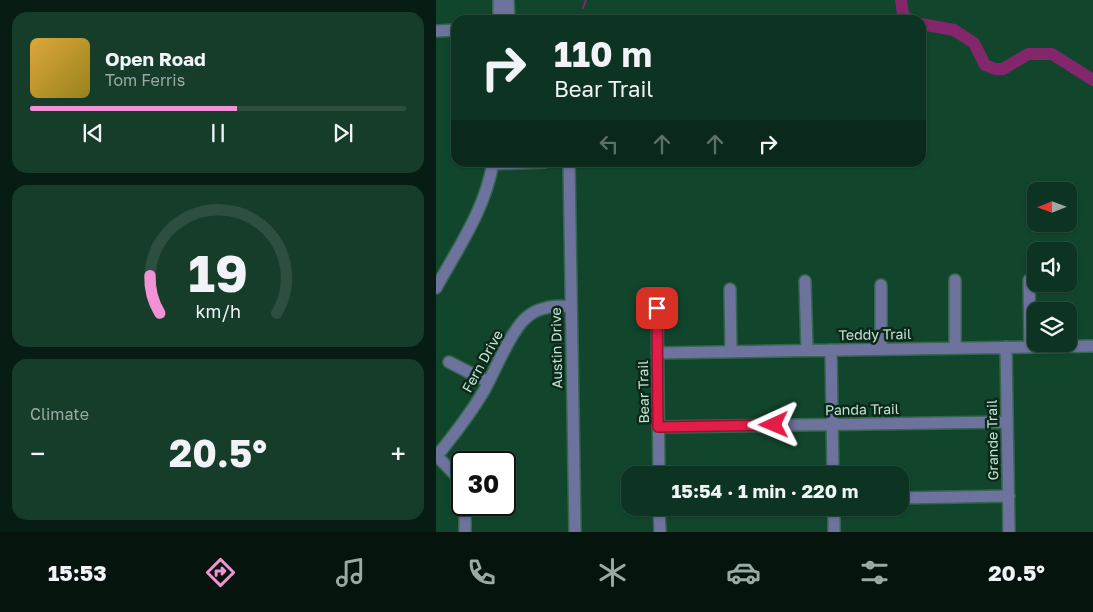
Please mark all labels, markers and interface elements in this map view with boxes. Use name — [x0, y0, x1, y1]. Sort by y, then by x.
text: 110 m — [554, 33, 652, 75]
icon: right — [471, 35, 536, 100]
text: Open Road — [105, 47, 206, 70]
text: Tom Ferris — [105, 70, 185, 90]
text: Bear Trail — [554, 75, 653, 102]
icon: previous — [79, 119, 107, 147]
icon: pause — [204, 119, 232, 147]
icon: next — [329, 119, 357, 147]
icon: left — [595, 130, 623, 158]
icon: ahead — [648, 130, 676, 158]
icon: ahead — [701, 130, 729, 158]
icon: right — [754, 130, 782, 158]
north arrow — [1027, 182, 1077, 232]
map controls — [1027, 182, 1077, 352]
text: 19 — [188, 241, 248, 303]
button: sound — [1027, 242, 1077, 292]
pin — [636, 287, 678, 329]
icon: arrive — [643, 294, 671, 322]
text: km/h — [195, 300, 241, 322]
button: layers — [1027, 302, 1077, 352]
street label: Austin Drive — [547, 307, 565, 389]
street label: Teddy Trail — [838, 325, 912, 343]
street label: Fern Drive — [458, 327, 506, 395]
street label: Bear Trail — [634, 360, 652, 424]
position arrow — [747, 398, 799, 450]
street label: Grande Trail — [983, 399, 1001, 481]
street label: Panda Trail — [825, 400, 899, 418]
text: Climate — [30, 404, 89, 424]
text: 20.5° — [169, 430, 267, 475]
text: − — [30, 437, 45, 470]
text: + — [391, 437, 406, 470]
speed limit sign: 30 — [451, 451, 516, 516]
text: 15:54 · 1 min · 220 m — [672, 479, 858, 502]
icon: directions — [203, 555, 238, 590]
icon: music — [333, 555, 368, 590]
icon: phone — [464, 555, 499, 590]
icon: climate — [595, 555, 630, 590]
icon: car — [726, 555, 761, 590]
icon: filters — [857, 555, 892, 590]
text: 15:53 — [48, 559, 107, 586]
text: 20.5° — [988, 559, 1045, 586]

